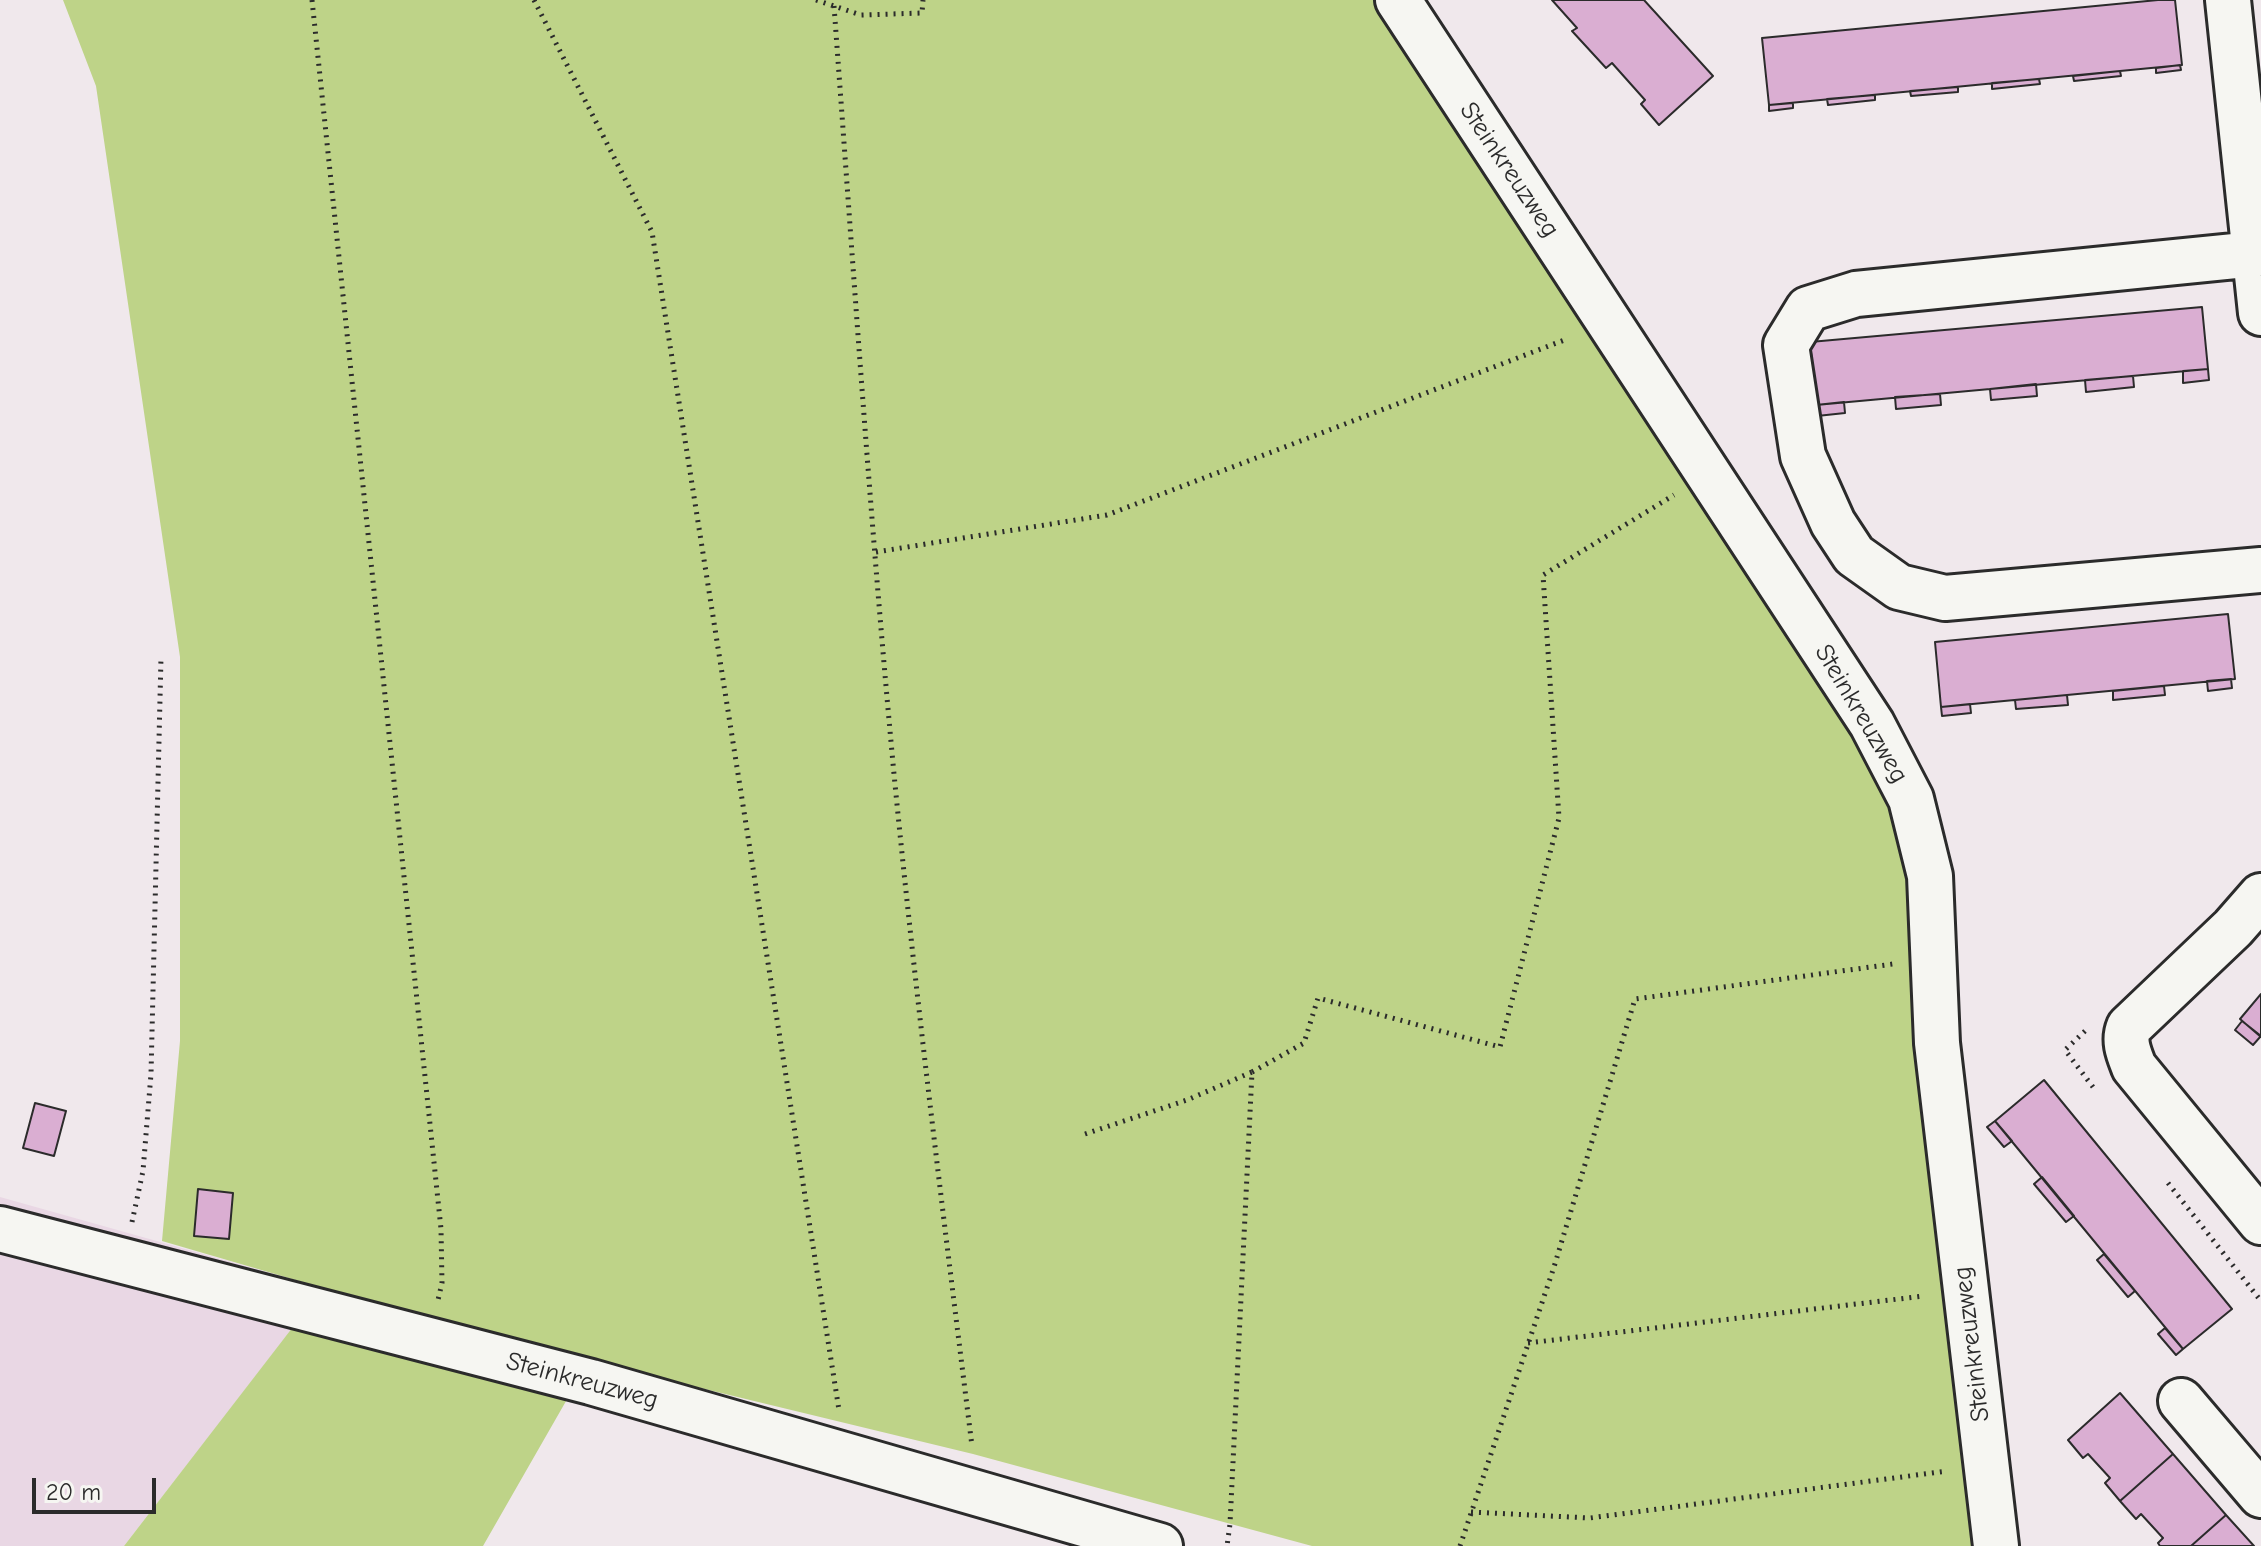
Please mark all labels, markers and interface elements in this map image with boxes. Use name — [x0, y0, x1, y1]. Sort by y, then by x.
street label: Steinkreuzweg — [1452, 97, 1566, 243]
street label: Steinkreuzweg — [1807, 639, 1915, 789]
street label: Steinkreuzweg — [1947, 1265, 1997, 1423]
street label: Steinkreuzweg — [503, 1346, 661, 1416]
scale bar — [36, 1462, 160, 1512]
text: 20 m — [46, 1478, 101, 1506]

